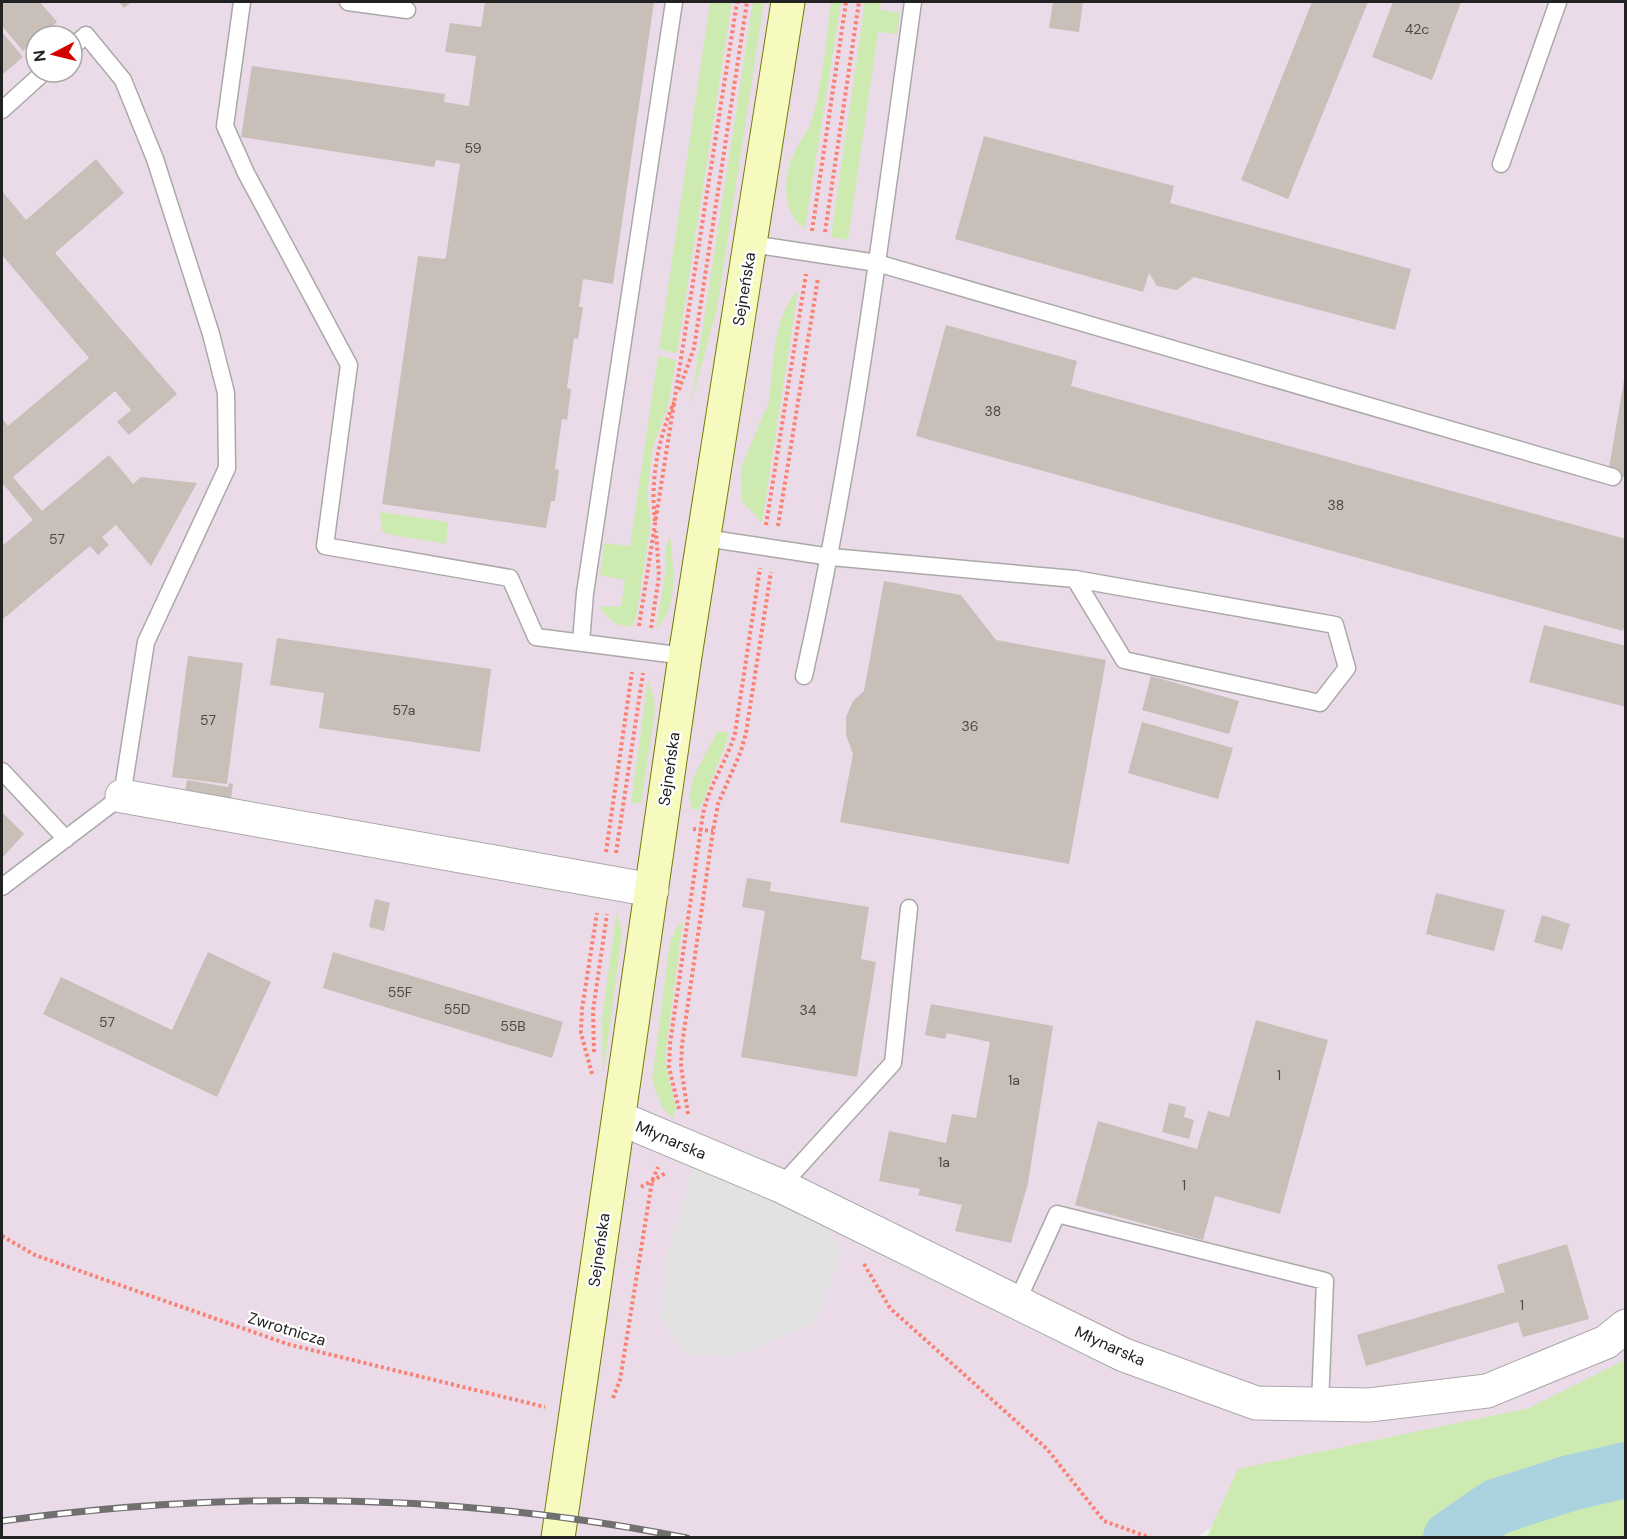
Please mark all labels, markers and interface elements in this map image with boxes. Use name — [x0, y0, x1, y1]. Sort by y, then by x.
house number: 42c — [1405, 20, 1429, 38]
north arrow — [24, 24, 84, 84]
text: N — [28, 49, 51, 63]
house number: 59 — [465, 139, 482, 157]
street label: Sejneńska — [728, 251, 760, 327]
house number: 38 — [985, 402, 1001, 420]
house number: 38 — [1328, 496, 1344, 514]
house number: 57 — [49, 530, 65, 548]
house number: 57a — [393, 701, 415, 719]
house number: 57 — [200, 711, 216, 729]
house number: 36 — [961, 717, 979, 735]
street label: Sejneńska — [653, 731, 685, 807]
house number: 55F — [388, 983, 413, 1001]
house number: 55D — [444, 1000, 470, 1018]
house number: 34 — [800, 1001, 817, 1019]
house number: 57 — [99, 1013, 115, 1031]
house number: 55B — [500, 1017, 526, 1035]
house number: 1 — [1277, 1066, 1281, 1084]
house number: 1a — [1008, 1071, 1020, 1089]
street label: Młynarska — [632, 1116, 710, 1164]
house number: 1a — [938, 1153, 950, 1171]
house number: 1 — [1182, 1176, 1186, 1194]
street label: Sejneńska — [583, 1212, 615, 1288]
house number: 1 — [1520, 1296, 1524, 1314]
street label: Zwrotnicza — [246, 1307, 328, 1351]
street label: Młynarska — [1072, 1321, 1148, 1371]

